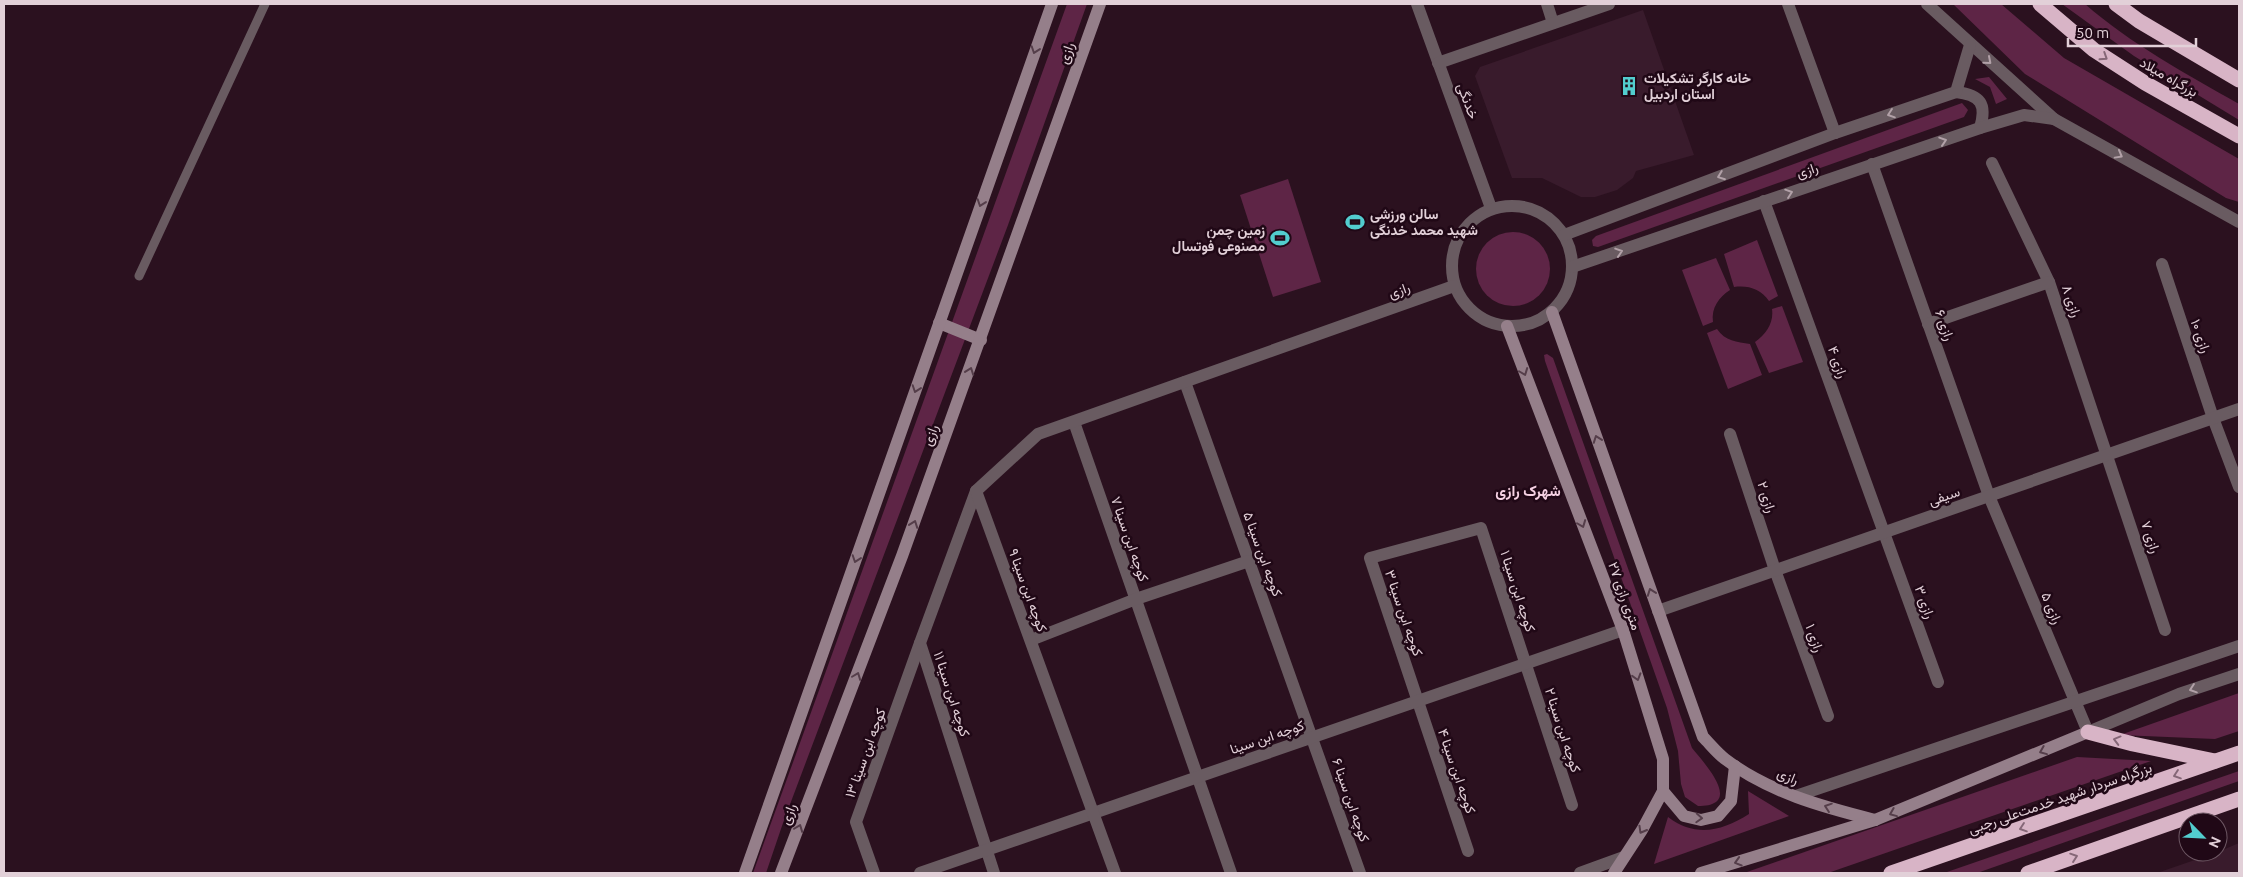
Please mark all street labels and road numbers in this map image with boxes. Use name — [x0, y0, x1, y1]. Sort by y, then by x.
street label: رازی — [1055, 40, 1078, 66]
street label: بزرگراه میلاد — [2137, 54, 2201, 101]
street label: خدنگی — [1453, 81, 1482, 121]
street label: رازی — [1794, 159, 1820, 182]
street label: رازی — [1386, 279, 1412, 302]
street label: رازی ۸ — [2058, 283, 2085, 320]
street label: رازی ۶ — [1931, 307, 1958, 343]
street label: رازی ۱۰ — [2187, 317, 2214, 356]
street label: رازی ۴ — [1824, 344, 1851, 381]
street label: رازی — [919, 422, 942, 448]
street label: رازی ۲ — [1753, 479, 1780, 515]
street label: سیفی — [1926, 483, 1962, 510]
street label: کوچه ابن سینا ۷ — [1106, 494, 1152, 584]
street label: کوچه ابن سینا ۵ — [1238, 509, 1286, 599]
street label: رازی ۷ — [2137, 519, 2164, 556]
street label: کوچه ابن سینا ۹ — [1004, 546, 1050, 634]
street label: کوچه ابن سینا ۱ — [1495, 548, 1539, 634]
street label: ۲۷ متری رازی — [1604, 560, 1645, 633]
street label: کوچه ابن سینا ۳ — [1380, 568, 1426, 659]
street label: رازی ۳ — [1911, 583, 1938, 621]
street label: رازی ۵ — [2037, 590, 2066, 627]
street label: رازی ۱ — [1802, 622, 1828, 655]
street label: کوچه ابن سینا ۱۱ — [929, 649, 973, 739]
street label: کوچه ابن سینا ۲ — [1540, 686, 1584, 775]
street label: کوچه ابن سینا ۱۳ — [841, 706, 890, 801]
street label: کوچه ابن سینا — [1228, 717, 1307, 759]
street label: کوچه ابن سینا ۴ — [1433, 726, 1479, 816]
street label: کوچه ابن سینا ۶ — [1327, 756, 1373, 845]
street label: بزرگراه سردار شهید خدمت‌علی رجبی — [1966, 759, 2154, 838]
street label: رازی — [1775, 765, 1801, 788]
street label: رازی — [777, 801, 800, 827]

